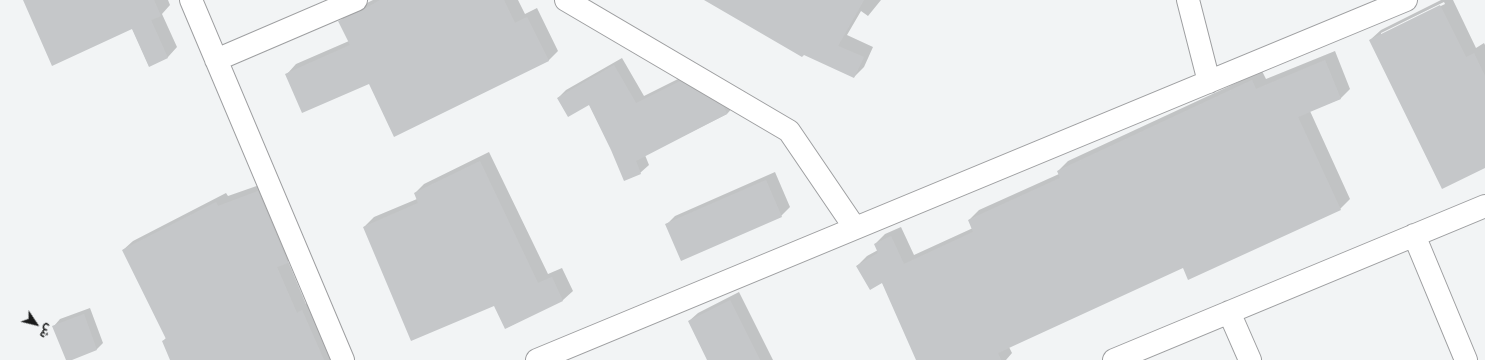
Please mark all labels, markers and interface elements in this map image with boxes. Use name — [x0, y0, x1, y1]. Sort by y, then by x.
north arrow — [16, 304, 56, 344]
text: ش — [37, 321, 56, 341]

